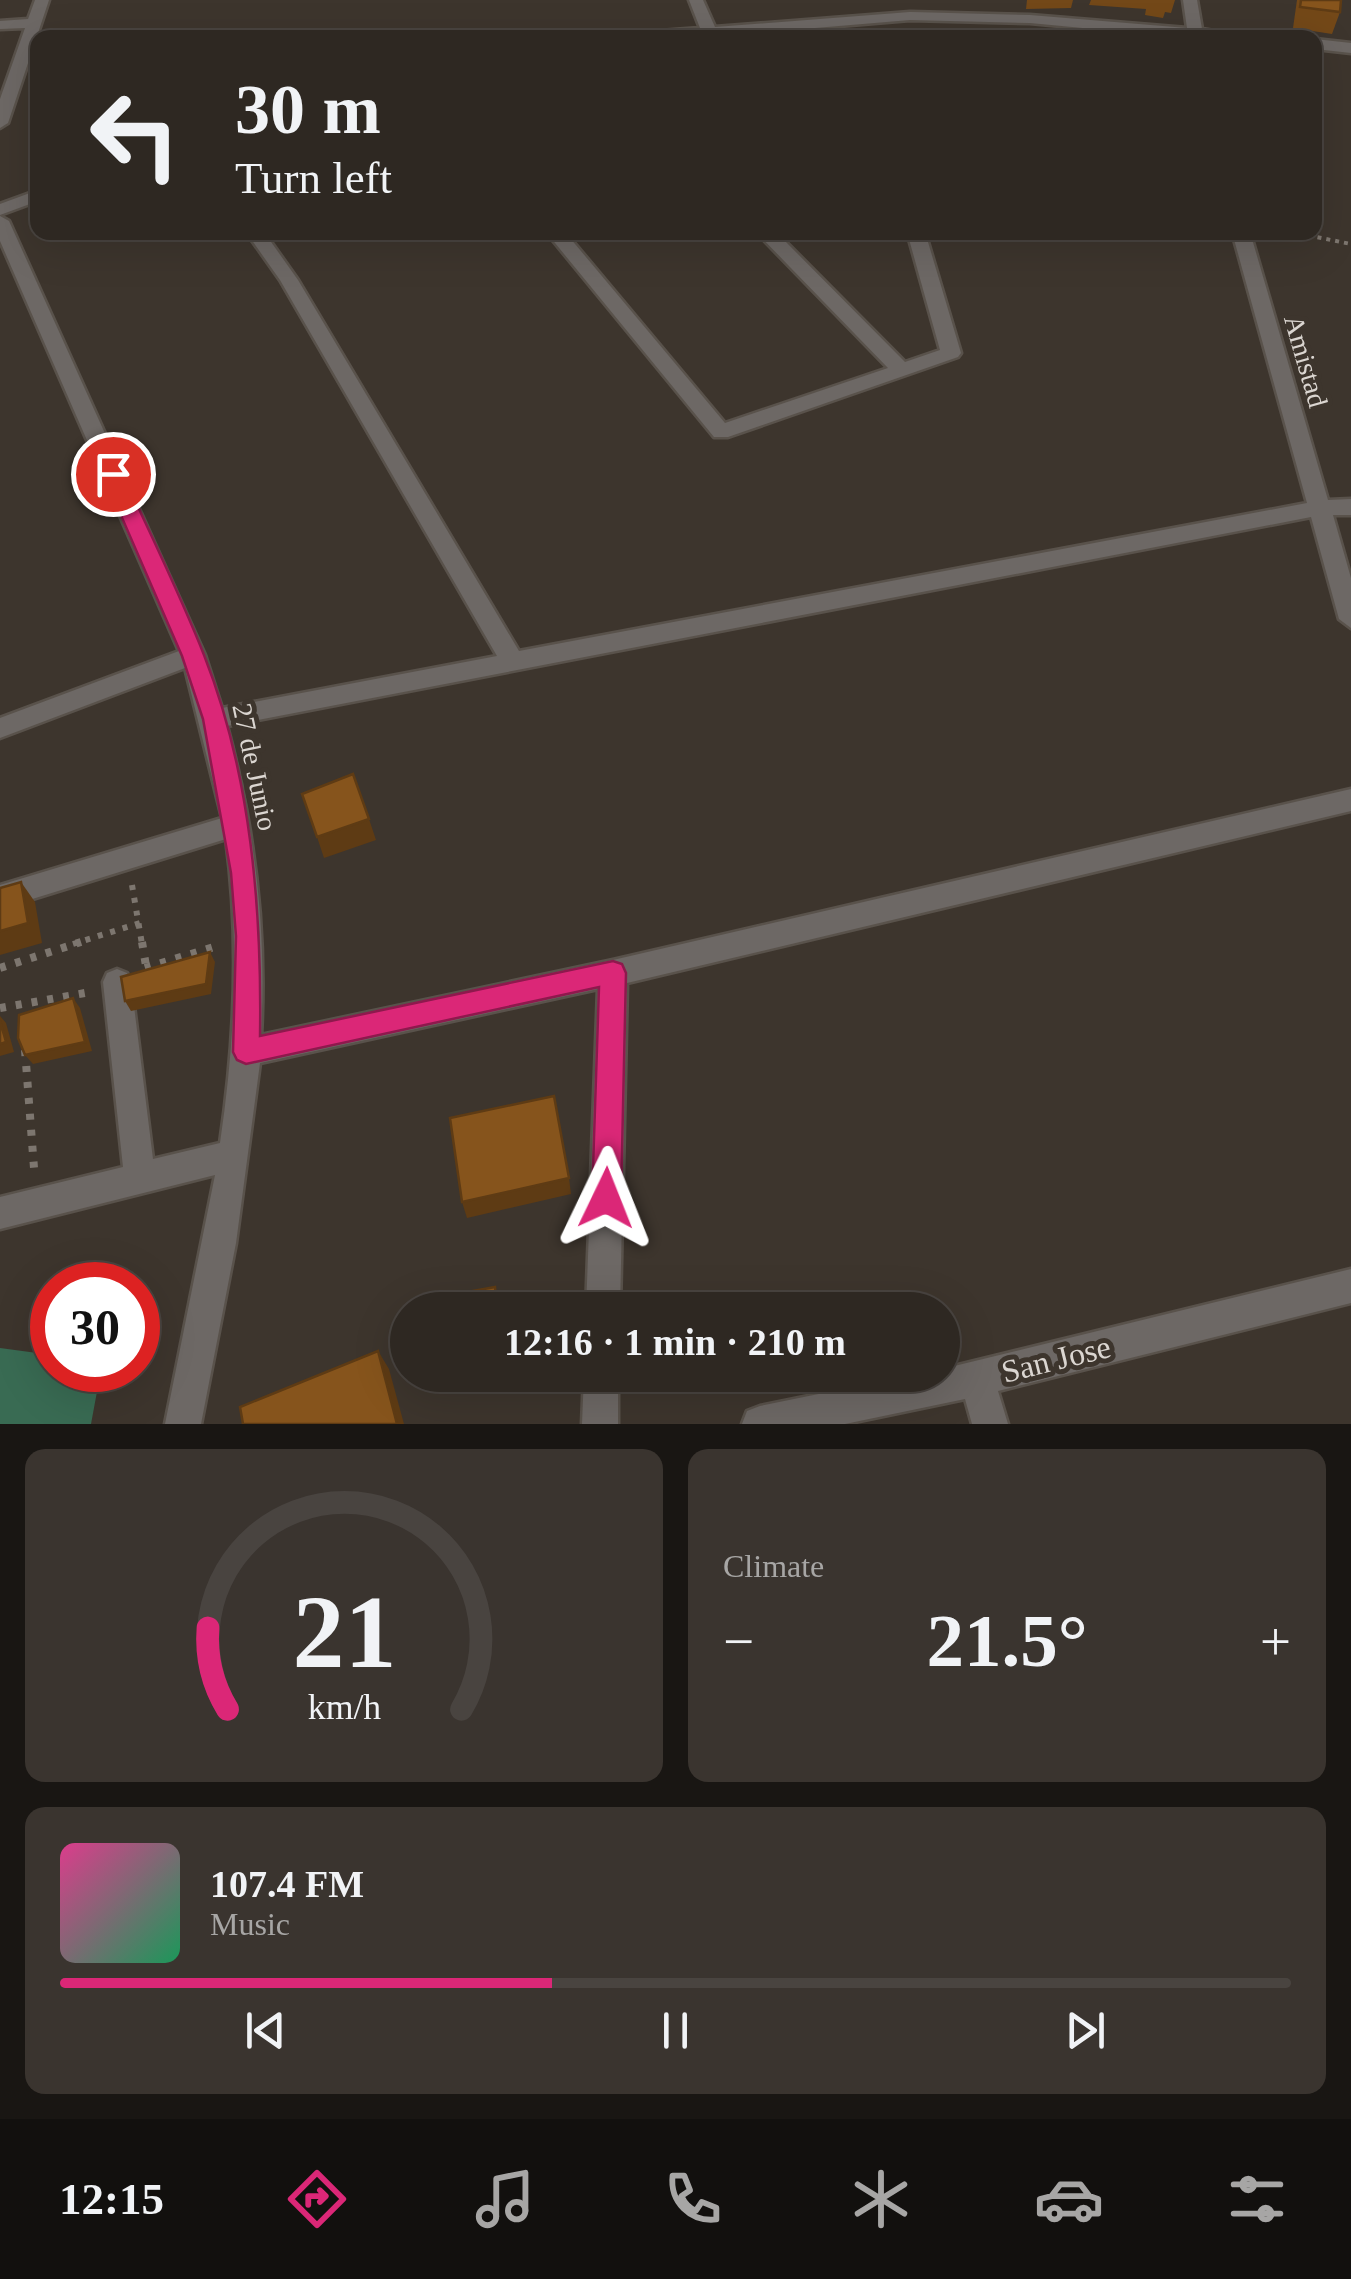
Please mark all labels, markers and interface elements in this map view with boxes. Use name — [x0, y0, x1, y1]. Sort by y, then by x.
icon: left — [70, 70, 200, 200]
text: 30 m — [235, 71, 381, 148]
text: Turn left — [235, 153, 392, 203]
street label: Amistad — [1278, 311, 1334, 411]
pin — [71, 432, 156, 517]
icon: arrive — [86, 447, 141, 502]
street label: 27 de Junio — [226, 701, 284, 833]
position arrow — [554, 1146, 658, 1250]
speed limit sign: 30 — [30, 1262, 160, 1392]
text: 12:16 · 1 min · 210 m — [504, 1321, 846, 1363]
street label: San Jose — [998, 1328, 1114, 1390]
text: Climate — [723, 1548, 824, 1584]
text: 21 — [292, 1574, 396, 1689]
text: 21.5° — [926, 1599, 1088, 1682]
text: − — [723, 1611, 754, 1672]
text: + — [1260, 1611, 1291, 1672]
text: km/h — [307, 1687, 381, 1727]
text: 107.4 FM — [210, 1863, 364, 1905]
text: Music — [210, 1906, 290, 1942]
icon: previous — [238, 2003, 293, 2058]
icon: pause — [648, 2003, 703, 2058]
icon: next — [1058, 2003, 1113, 2058]
icon: directions — [282, 2164, 352, 2234]
icon: music — [470, 2164, 540, 2234]
icon: phone — [658, 2164, 728, 2234]
icon: climate — [846, 2164, 916, 2234]
icon: car — [1034, 2164, 1104, 2234]
icon: filters — [1222, 2164, 1292, 2234]
text: 12:15 — [59, 2174, 164, 2224]

